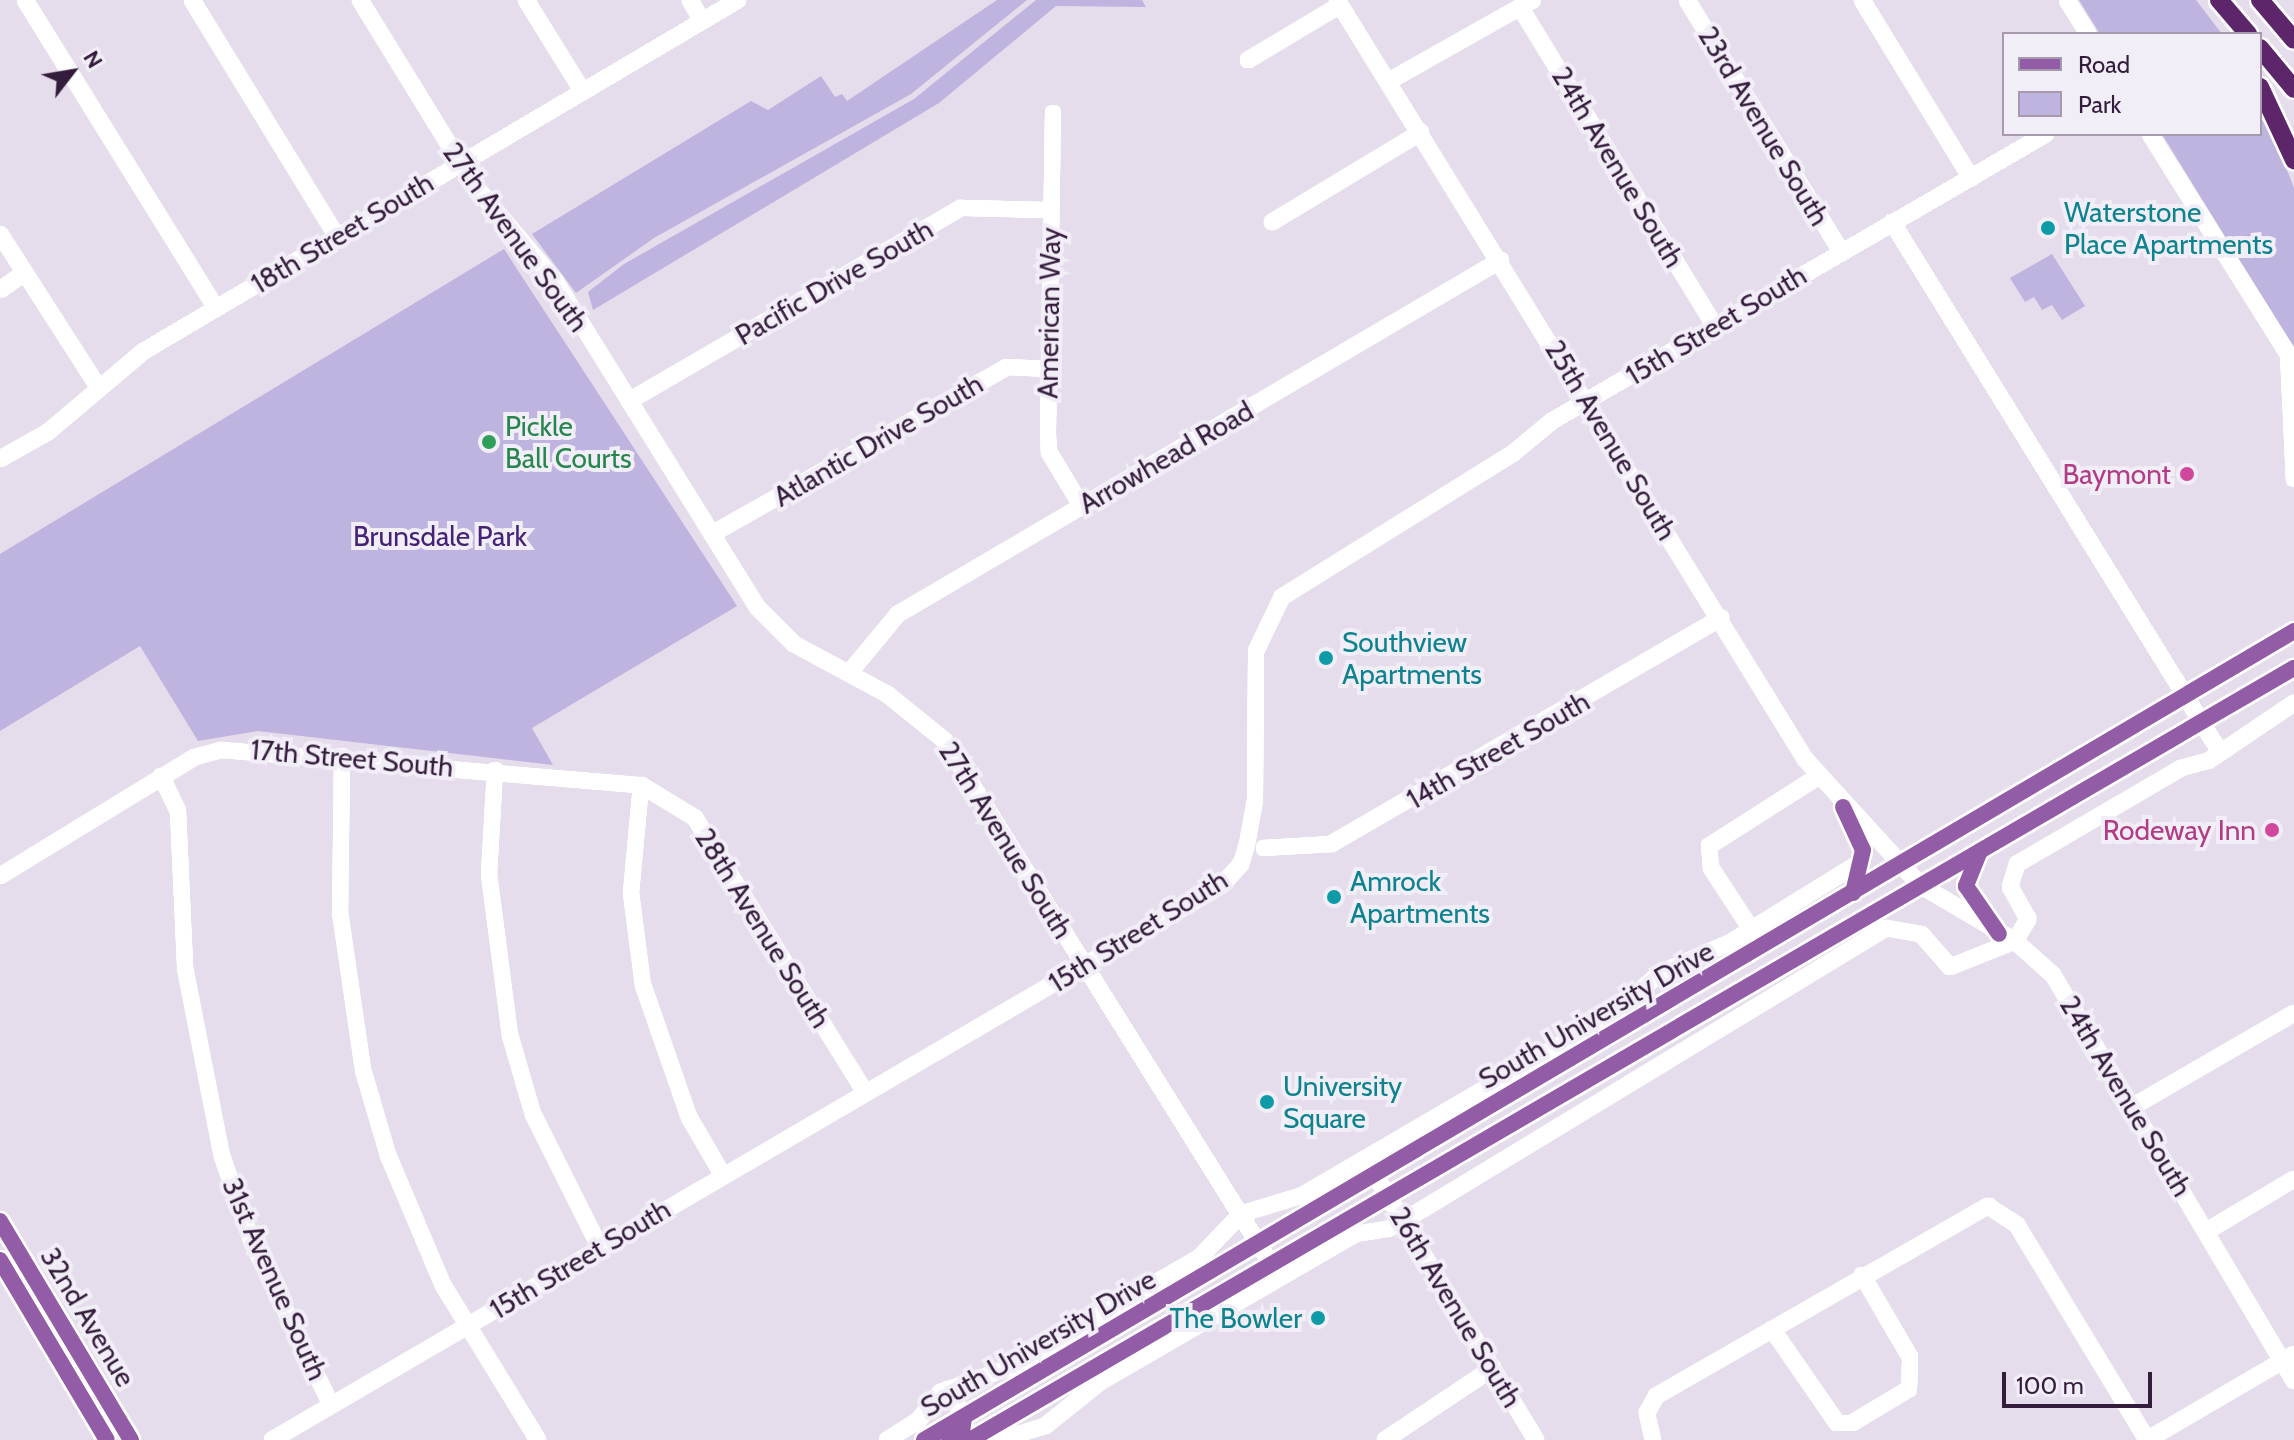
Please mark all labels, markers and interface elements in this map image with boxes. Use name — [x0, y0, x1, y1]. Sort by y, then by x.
street label: 23rd Avenue South — [1691, 20, 1837, 232]
north arrow — [32, 32, 112, 112]
legend — [2002, 32, 2262, 136]
text: N — [77, 46, 109, 73]
text: Road — [2078, 50, 2130, 79]
street label: 24th Avenue South — [1545, 61, 1691, 273]
text: Park — [2078, 90, 2121, 119]
street label: 27th Avenue South — [436, 136, 596, 338]
street label: 18th Street South — [245, 165, 439, 301]
place label: Waterstone Place Apartments — [2064, 195, 2273, 261]
street label: Pacific Drive South — [729, 212, 939, 352]
marker: Waterstone Place Apartments — [2039, 219, 2057, 237]
street label: American Way — [1031, 227, 1067, 399]
street label: 15th Street South — [1620, 258, 1812, 392]
street label: 25th Avenue South — [1538, 334, 1684, 546]
street label: Atlantic Drive South — [767, 366, 989, 514]
street label: Arrowhead Road — [1073, 394, 1259, 520]
place label: Pickle Ball Courts — [505, 409, 631, 475]
marker: Pickle Ball Courts — [480, 433, 498, 451]
place label: Baymont — [2062, 457, 2171, 491]
marker: Baymont — [2178, 465, 2196, 483]
park label: Brunsdale Park — [353, 519, 527, 553]
place label: Southview Apartments — [1342, 625, 1482, 691]
marker: Southview Apartments — [1317, 649, 1335, 667]
street label: 14th Street South — [1401, 684, 1595, 816]
street label: 17th Street South — [249, 732, 455, 784]
street label: 27th Avenue South — [932, 735, 1080, 945]
place label: Rodeway Inn — [2103, 813, 2256, 847]
marker: Rodeway Inn — [2263, 821, 2281, 839]
street label: 28th Avenue South — [688, 822, 838, 1034]
street label: 15th Street South — [1042, 863, 1234, 999]
place label: Amrock Apartments — [1350, 864, 1490, 930]
marker: Amrock Apartments — [1325, 888, 1343, 906]
street label: South University Drive — [1473, 934, 1719, 1096]
street label: 24th Avenue South — [2053, 990, 2199, 1202]
place label: University Square — [1283, 1069, 1402, 1135]
marker: University Square — [1258, 1093, 1276, 1111]
street label: 31st Avenue South — [215, 1173, 335, 1385]
street label: 15th Street South — [484, 1192, 676, 1326]
street label: 26th Avenue South — [1383, 1201, 1529, 1413]
street label: 32nd Avenue — [33, 1241, 143, 1393]
street label: South University Drive — [915, 1262, 1161, 1424]
place label: The Bowler — [1170, 1301, 1302, 1335]
marker: The Bowler — [1309, 1309, 1327, 1327]
scale bar — [2006, 1356, 2156, 1406]
text: 100 m — [2016, 1371, 2084, 1400]

